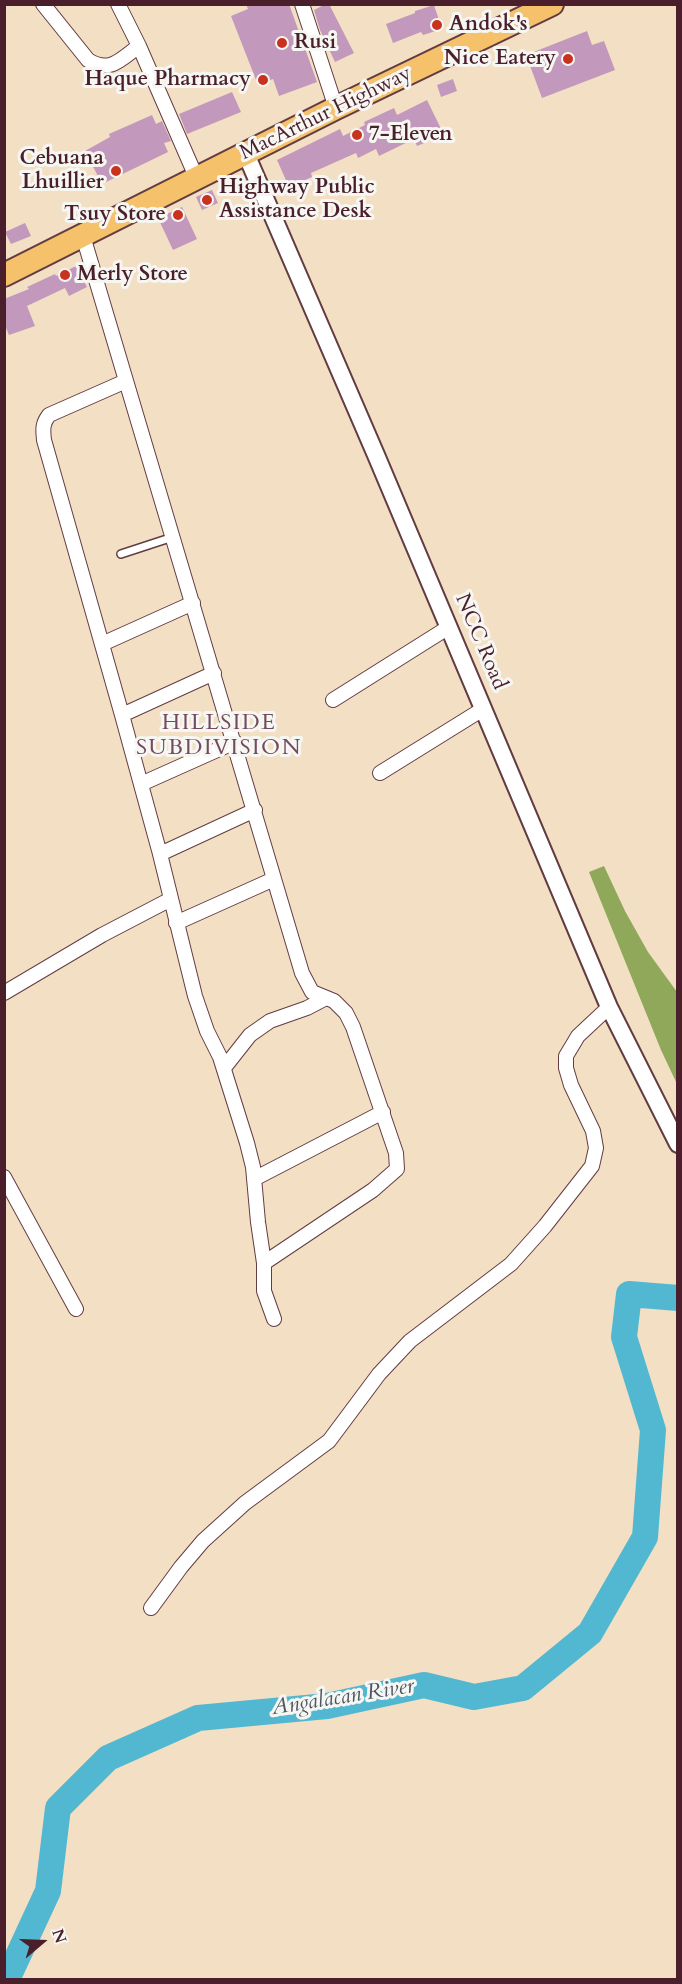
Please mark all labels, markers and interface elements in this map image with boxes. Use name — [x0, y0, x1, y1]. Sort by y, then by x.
place label: Andok's — [449, 12, 527, 38]
marker: Andok's — [430, 18, 444, 32]
place label: Rusi — [294, 30, 336, 56]
marker: Rusi — [275, 36, 289, 50]
place label: Nice Eatery — [444, 46, 556, 72]
marker: Nice Eatery — [561, 52, 575, 66]
street label: MacArthur Highway — [236, 62, 416, 166]
place label: Haque Pharmacy — [85, 67, 251, 93]
marker: Haque Pharmacy — [256, 73, 270, 87]
place label: 7-Eleven — [369, 122, 453, 148]
marker: 7-Eleven — [350, 128, 364, 142]
place label: Cebuana Lhuillier — [19, 146, 104, 196]
marker: Cebuana Lhuillier — [109, 164, 123, 178]
place label: Highway Public Assistance Desk — [219, 175, 375, 225]
marker: Highway Public Assistance Desk — [200, 193, 214, 207]
place label: Tsuy Store — [64, 202, 166, 228]
marker: Tsuy Store — [171, 208, 185, 222]
place label: Merly Store — [77, 262, 188, 288]
marker: Merly Store — [58, 268, 72, 282]
street label: NCC Road — [449, 590, 511, 694]
district label: HILLSIDE SUBDIVISION — [136, 711, 302, 762]
water label: Angalacan River — [270, 1674, 416, 1722]
north arrow — [12, 1912, 72, 1972]
text: N — [46, 1926, 72, 1946]

